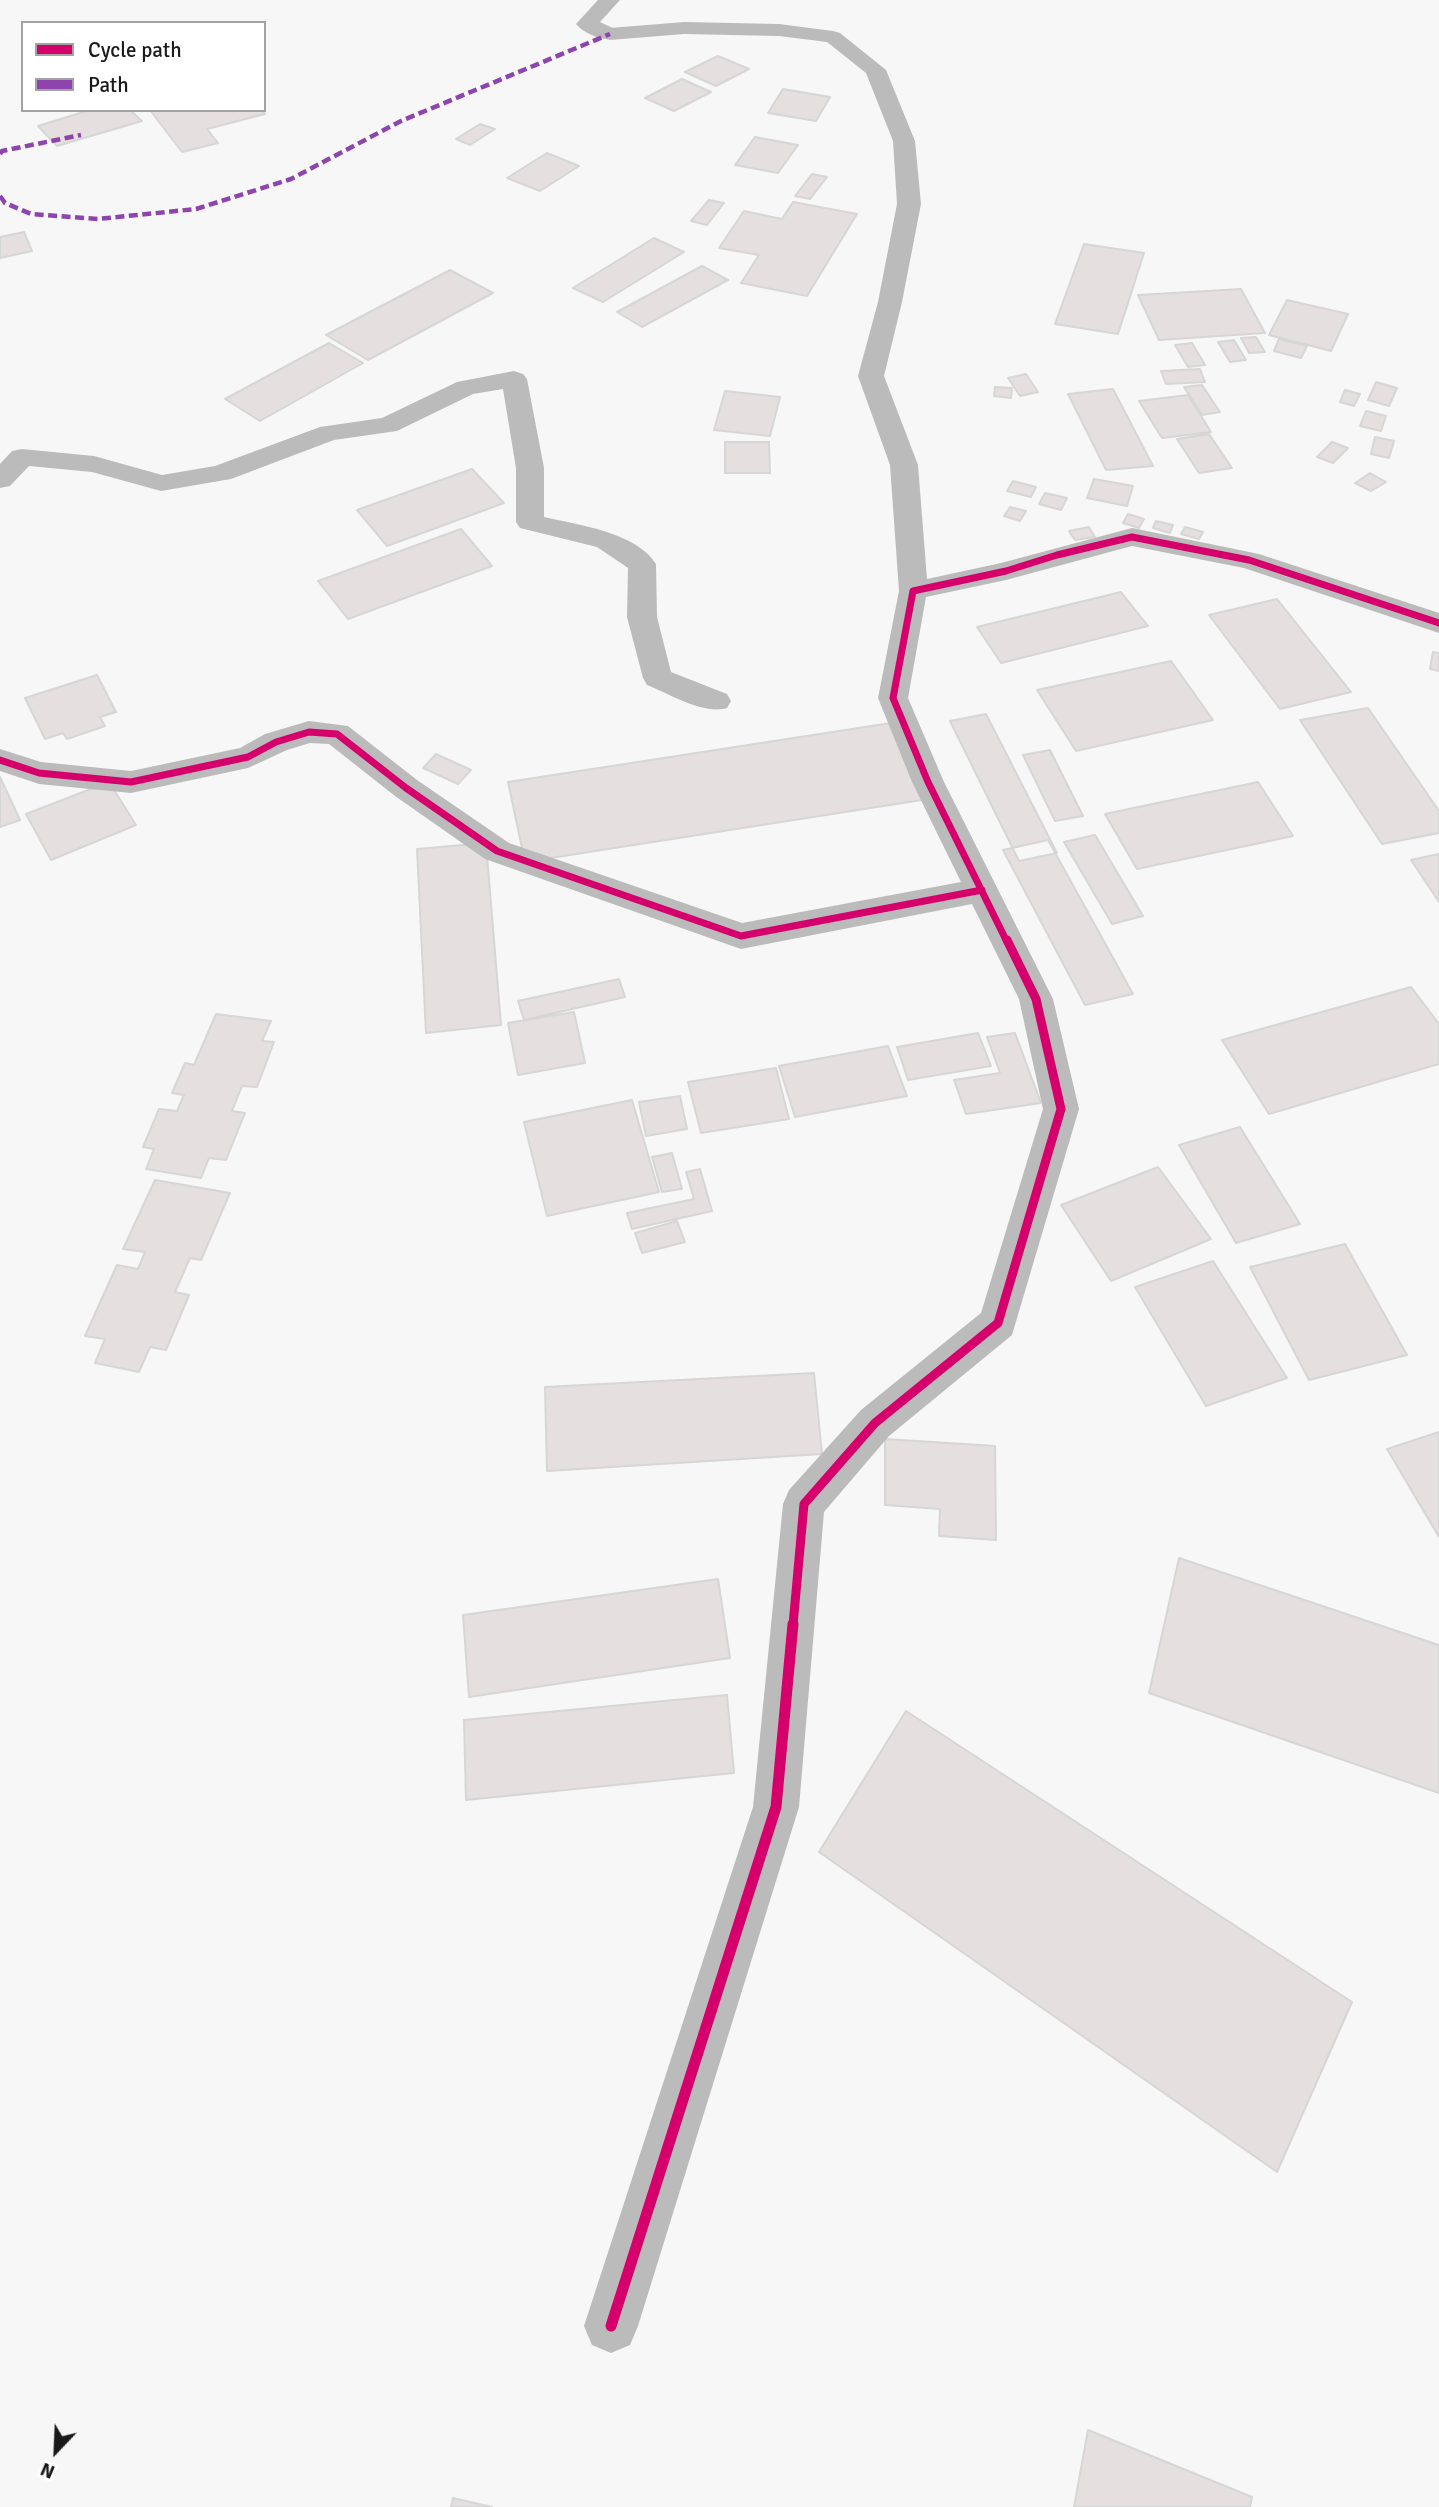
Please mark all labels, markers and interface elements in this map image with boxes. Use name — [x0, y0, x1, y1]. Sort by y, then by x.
legend — [21, 21, 266, 112]
text: Cycle path — [88, 37, 182, 63]
text: Path — [88, 72, 129, 98]
north arrow — [21, 2416, 91, 2486]
text: N — [37, 2457, 59, 2484]

